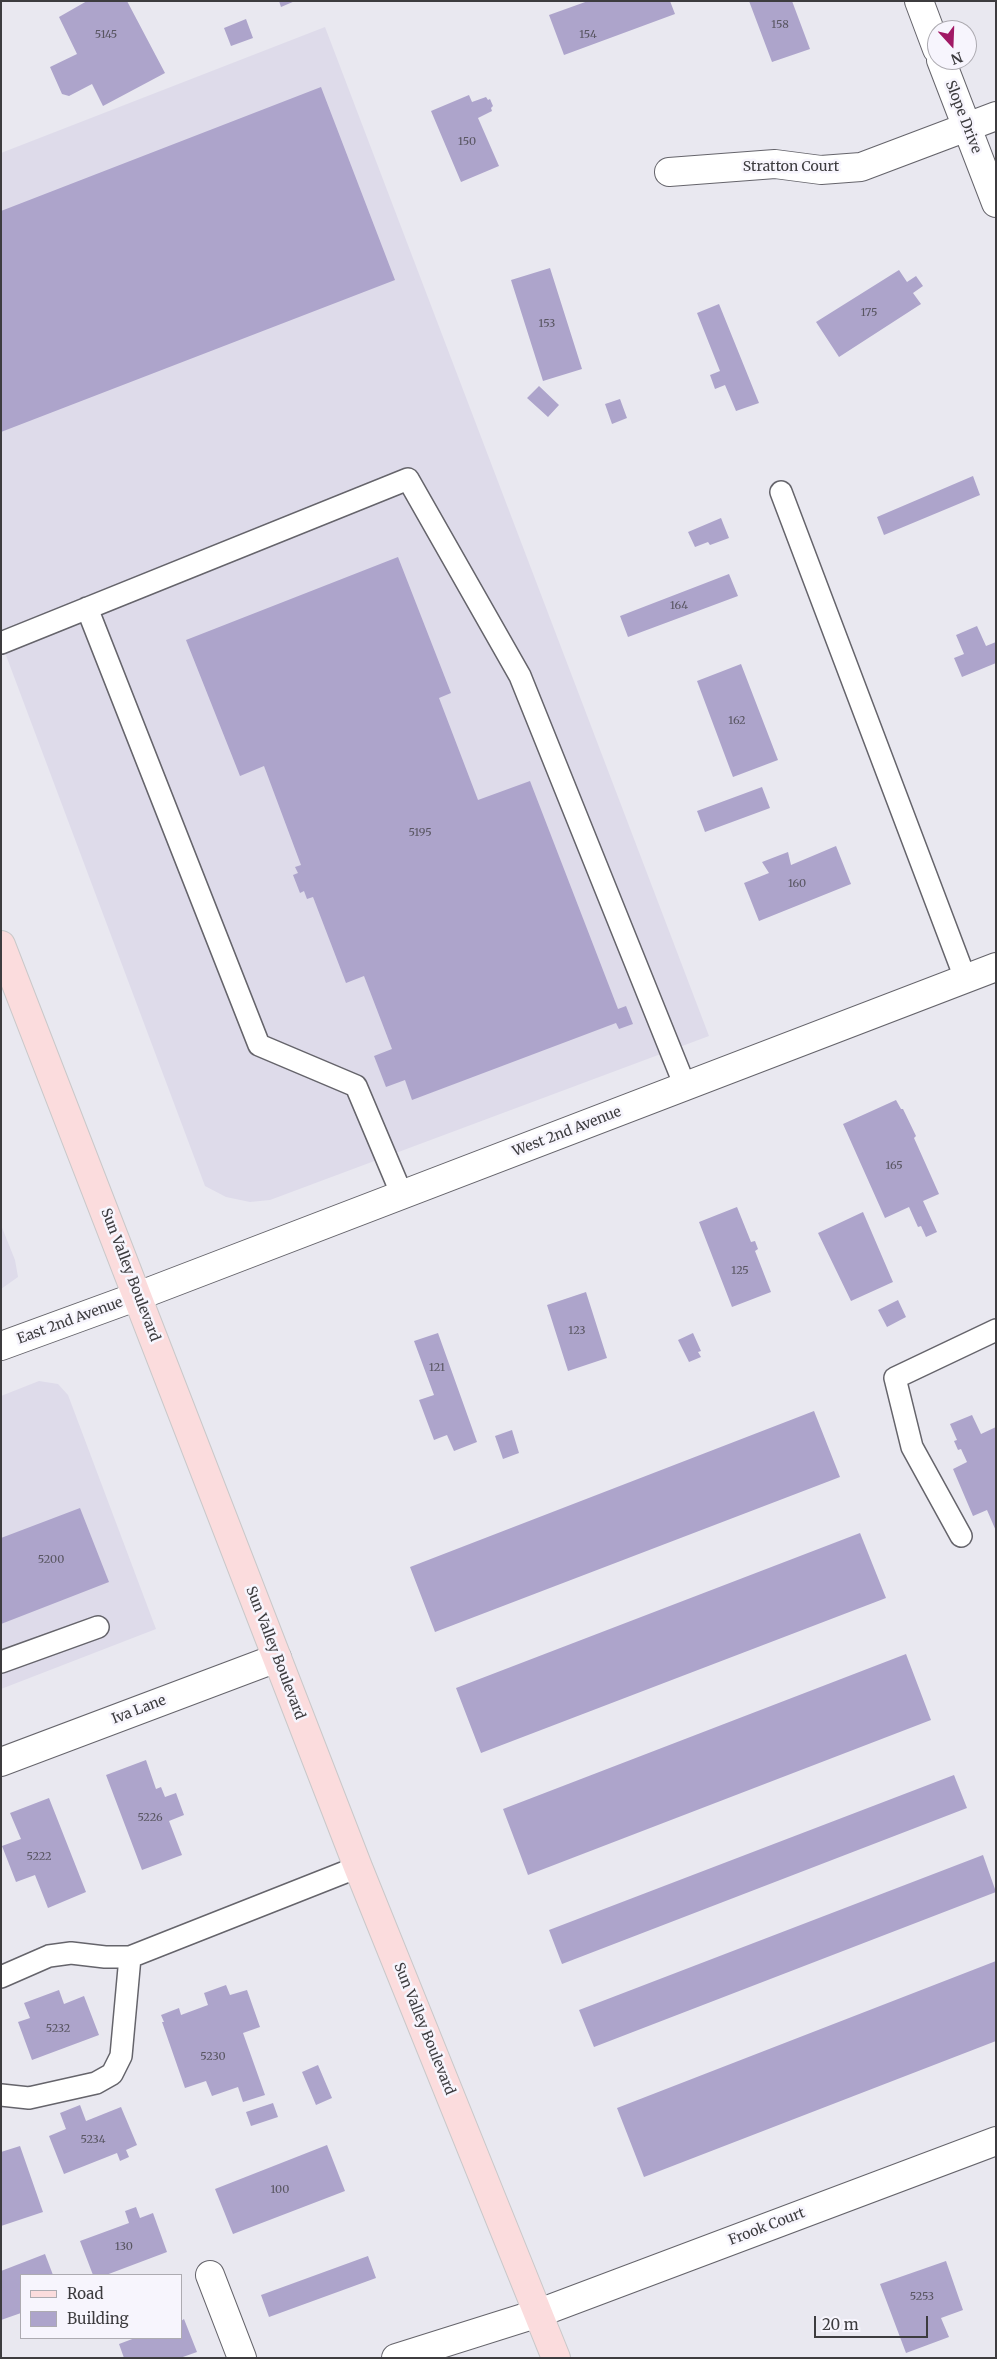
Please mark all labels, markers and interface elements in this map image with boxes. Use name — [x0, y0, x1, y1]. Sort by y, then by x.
house number: 158 — [771, 18, 789, 32]
north arrow — [927, 20, 977, 70]
house number: 5145 — [95, 28, 117, 42]
house number: 154 — [579, 28, 597, 42]
text: N — [949, 48, 965, 69]
street label: Slope Drive — [941, 78, 985, 156]
house number: 150 — [458, 135, 476, 149]
street label: Stratton Court — [743, 159, 839, 175]
house number: 175 — [861, 306, 877, 320]
house number: 153 — [539, 317, 555, 331]
house number: 164 — [670, 599, 688, 613]
house number: 162 — [728, 714, 746, 728]
house number: 5195 — [408, 826, 432, 840]
house number: 160 — [788, 877, 806, 891]
street label: West 2nd Avenue — [510, 1104, 624, 1160]
house number: 165 — [885, 1159, 903, 1173]
street label: Sun Valley Boulevard — [97, 1206, 163, 1344]
house number: 125 — [731, 1264, 749, 1278]
street label: East 2nd Avenue — [15, 1294, 125, 1348]
house number: 123 — [568, 1324, 586, 1338]
house number: 121 — [429, 1361, 445, 1375]
house number: 5200 — [38, 1553, 64, 1567]
street label: Sun Valley Boulevard — [242, 1584, 308, 1722]
street label: Iva Lane — [110, 1692, 168, 1728]
house number: 5226 — [137, 1811, 163, 1825]
house number: 5222 — [26, 1850, 52, 1864]
street label: Sun Valley Boulevard — [390, 1960, 458, 2098]
house number: 5232 — [46, 2022, 70, 2036]
house number: 5230 — [200, 2050, 226, 2064]
house number: 5234 — [80, 2133, 106, 2147]
house number: 100 — [271, 2183, 289, 2197]
street label: Frook Court — [726, 2205, 808, 2249]
house number: 130 — [115, 2240, 133, 2254]
legend — [20, 2274, 182, 2339]
text: Road — [67, 2284, 103, 2303]
house number: 5253 — [910, 2290, 934, 2304]
scale bar — [817, 2306, 931, 2338]
text: Building — [67, 2309, 129, 2328]
text: 20 m — [822, 2315, 859, 2334]

